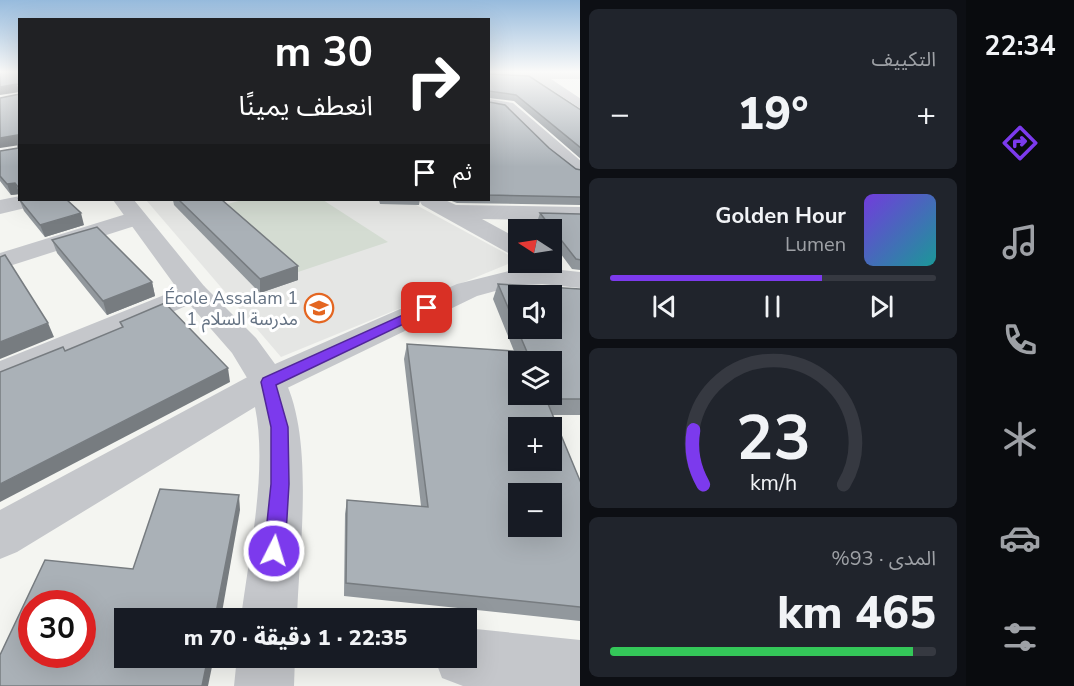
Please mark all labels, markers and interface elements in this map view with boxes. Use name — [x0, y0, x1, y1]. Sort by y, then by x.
text: 30 m — [274, 24, 373, 81]
text: 22:34 — [984, 28, 1056, 65]
icon: right — [394, 42, 472, 120]
text: التكييف — [872, 46, 936, 73]
text: 19° — [737, 84, 809, 145]
text: انعطف يمينًا — [239, 88, 373, 125]
text: − — [610, 92, 630, 137]
text: + — [916, 92, 936, 137]
icon: directions — [999, 122, 1041, 164]
icon: arrive — [408, 156, 441, 189]
text: ثم — [453, 158, 472, 188]
text: Golden Hour — [715, 201, 846, 231]
north arrow — [508, 219, 562, 273]
map controls — [508, 219, 562, 537]
icon: music — [999, 221, 1041, 263]
text: Lumen — [785, 231, 846, 258]
pin — [401, 282, 452, 333]
button: sound — [508, 285, 562, 339]
place label: École Assalam 1 مدرسة السلام 1 — [164, 286, 298, 333]
icon: previous — [648, 290, 681, 323]
icon: pause — [756, 290, 789, 323]
icon: next — [865, 290, 898, 323]
icon: arrive — [410, 291, 443, 324]
school or university icon: École Assalam 1 مدرسة السلام 1 — [303, 292, 335, 324]
icon: phone — [999, 319, 1041, 361]
button: layers — [508, 351, 562, 405]
text: 23 — [736, 396, 810, 481]
button: + — [508, 417, 562, 471]
icon: climate — [999, 418, 1041, 460]
text: km/h — [749, 468, 797, 498]
button: − — [508, 483, 562, 537]
icon: car — [999, 517, 1041, 559]
position arrow — [242, 519, 306, 583]
text: المدى · 93% — [831, 545, 936, 572]
text: 465 km — [777, 583, 936, 644]
speed limit sign: 30 — [18, 590, 96, 668]
icon: filters — [999, 616, 1041, 658]
text: 22:35 · 1 دقيقة · 70 m — [184, 623, 407, 653]

